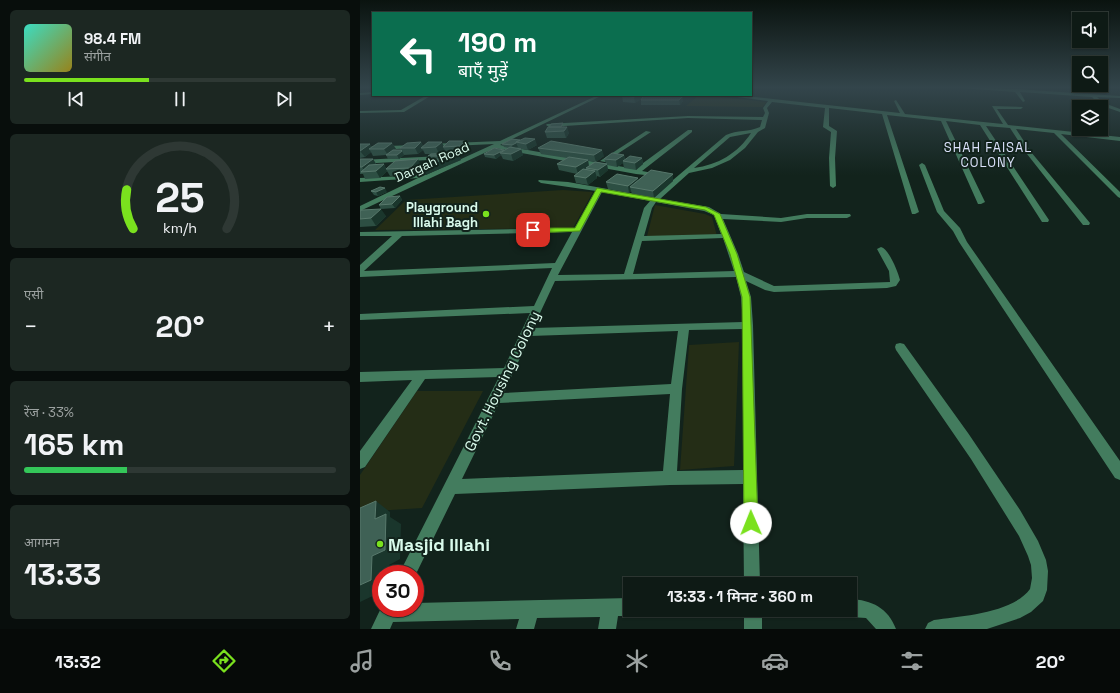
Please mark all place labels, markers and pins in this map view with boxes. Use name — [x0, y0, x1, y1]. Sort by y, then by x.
place label: Playground Illahi Bagh — [406, 199, 478, 231]
marker: Playground Illahi Bagh — [481, 209, 491, 219]
pin — [516, 213, 550, 247]
place label: Masjid Illahi — [388, 533, 490, 556]
marker: Masjid Illahi — [375, 539, 385, 549]

